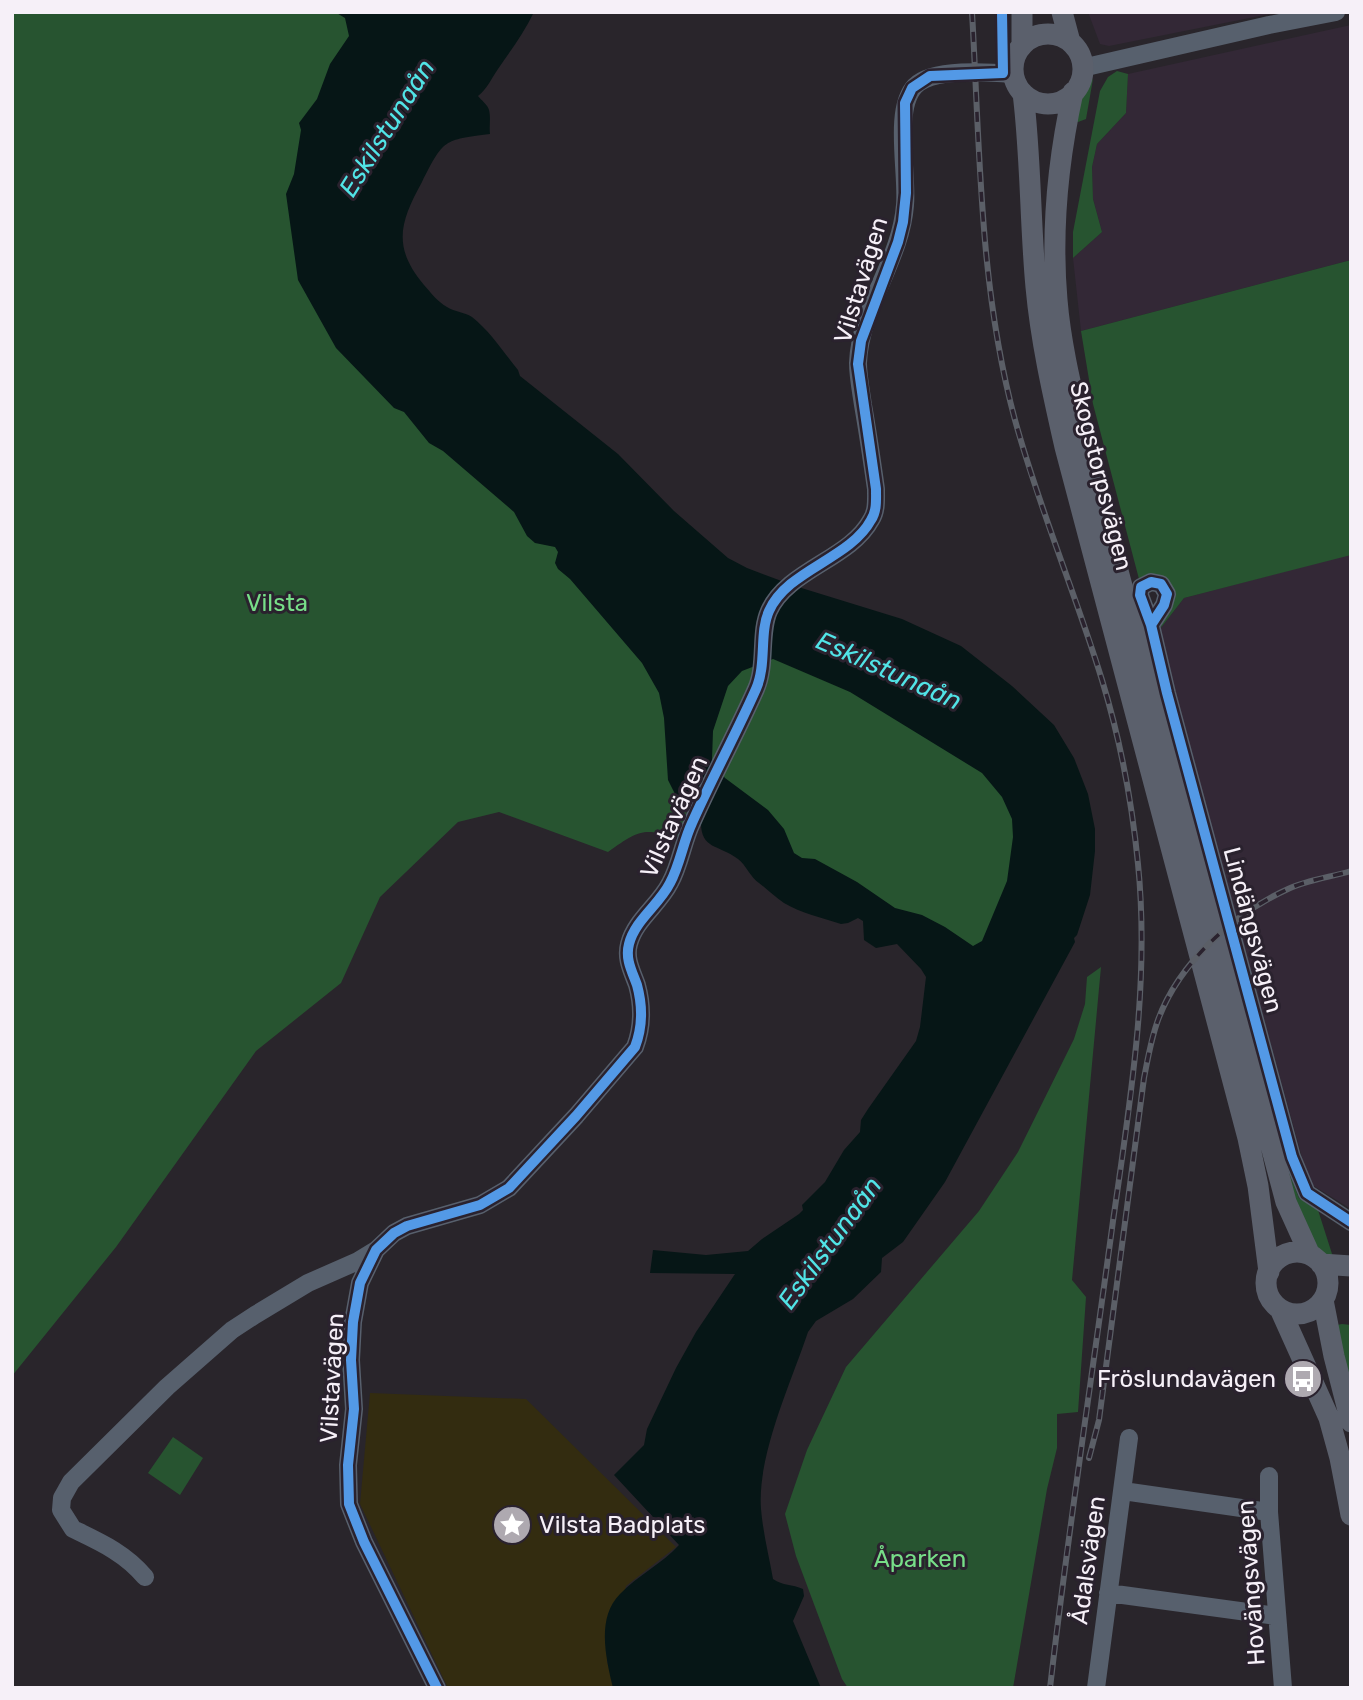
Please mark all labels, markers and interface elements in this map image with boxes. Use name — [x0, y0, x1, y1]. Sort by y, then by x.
water label: Eskilstunaån — [333, 54, 441, 202]
street label: Vilstavägen — [829, 214, 893, 346]
street label: Skogstorpsvägen — [1064, 379, 1138, 573]
park label: Vilsta — [246, 589, 308, 617]
water label: Eskilstunaån — [811, 625, 967, 717]
street label: Vilstavägen — [635, 752, 713, 882]
street label: Lindängsvägen — [1217, 844, 1289, 1016]
water label: Eskilstunaån — [772, 1171, 888, 1315]
street label: Vilstavägen — [315, 1312, 349, 1444]
bus stop icon: Fröslundavägen — [1282, 1358, 1324, 1400]
place label: Fröslundavägen — [1097, 1365, 1276, 1393]
street label: Ådalsvägen — [1065, 1494, 1111, 1626]
street label: Hovängsvägen — [1231, 1499, 1271, 1667]
place icon: Vilsta Badplats — [491, 1504, 533, 1546]
place label: Vilsta Badplats — [539, 1511, 705, 1539]
park label: Åparken — [874, 1545, 966, 1573]

